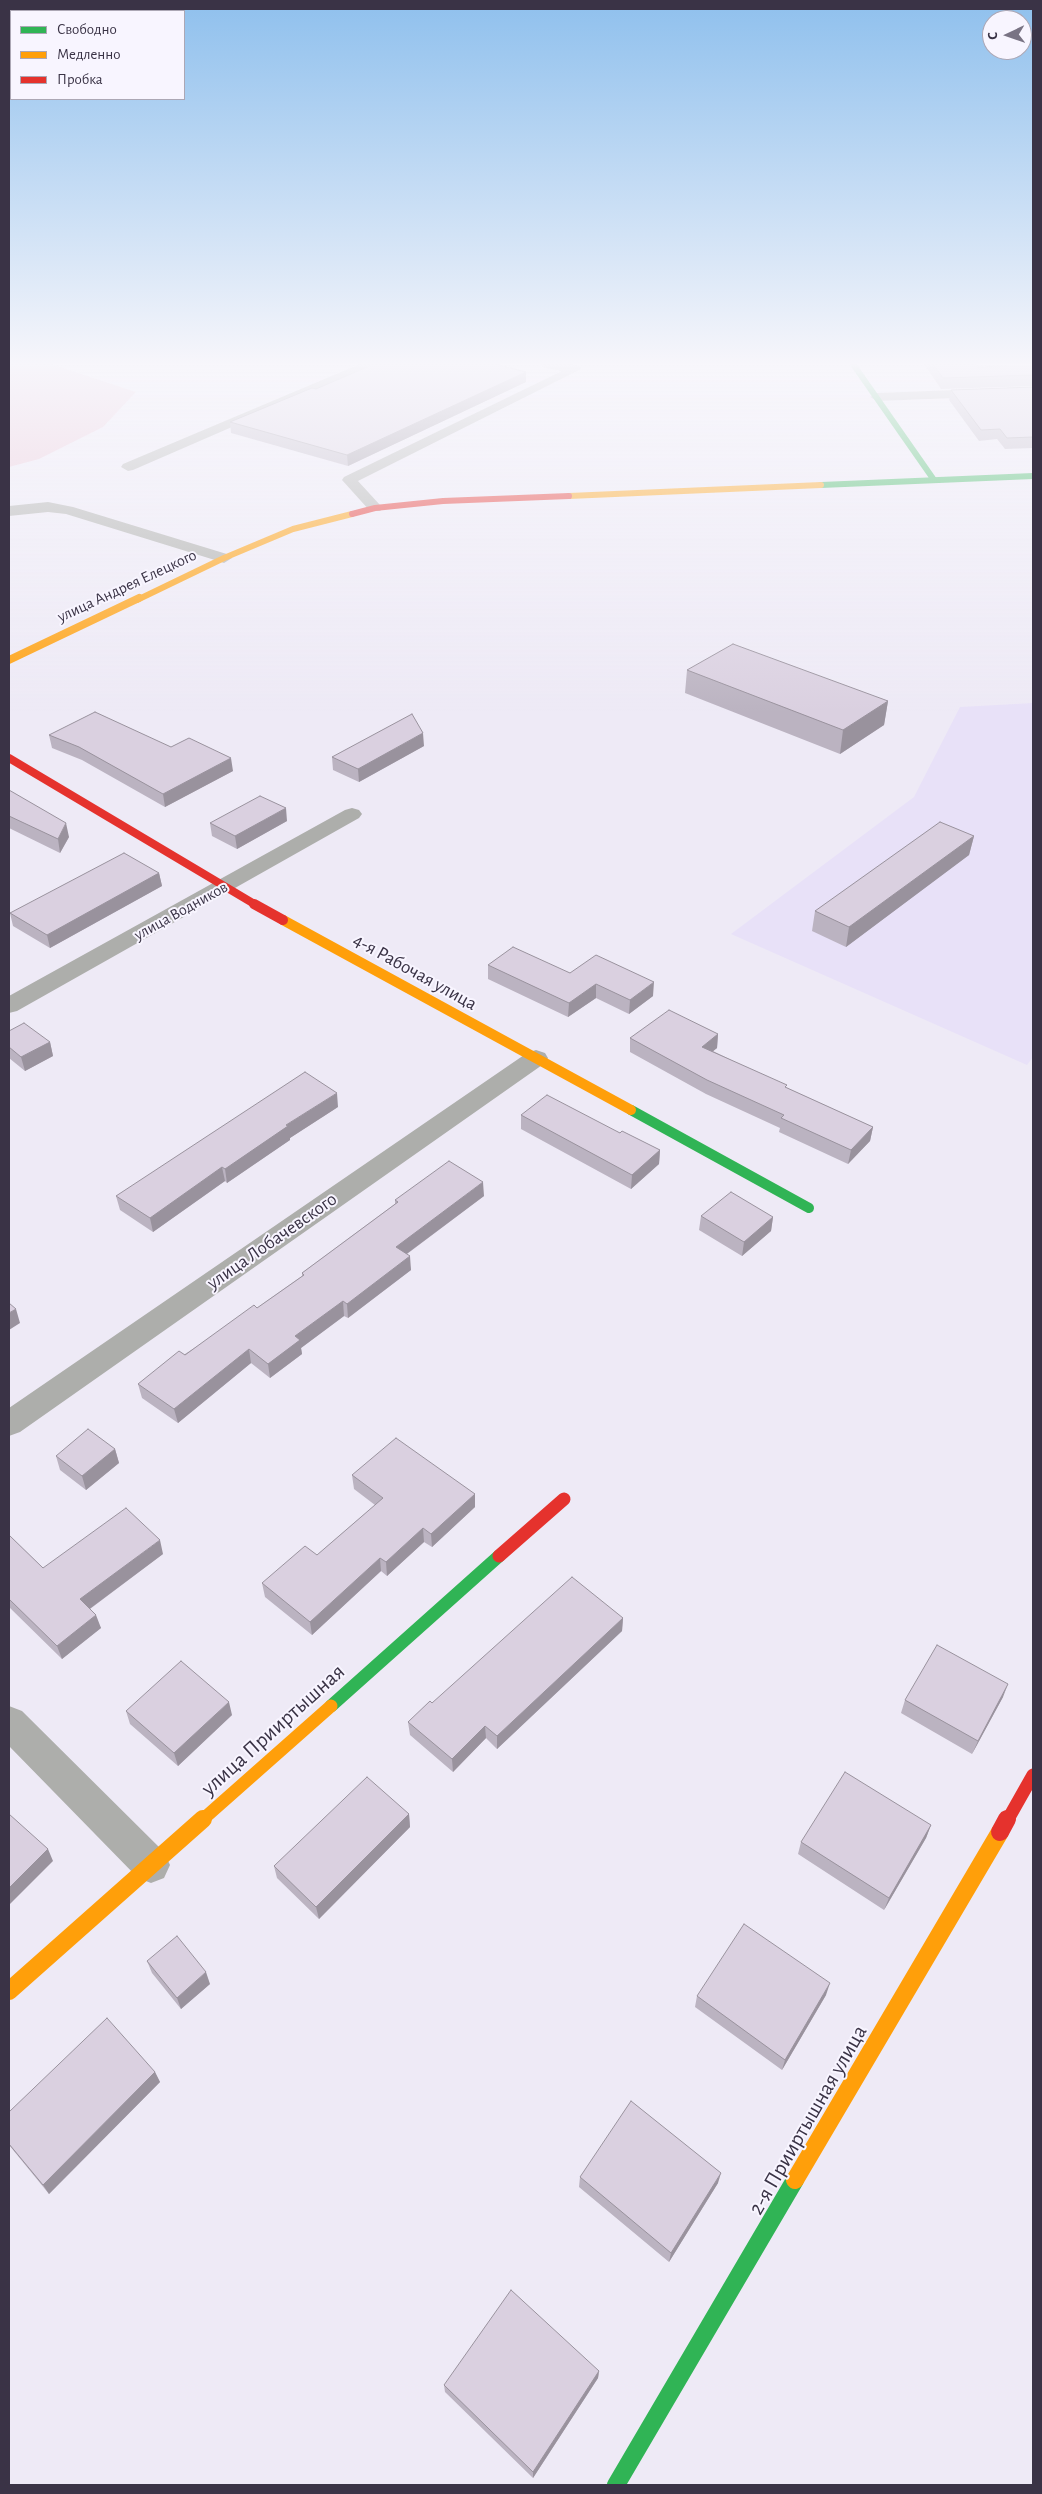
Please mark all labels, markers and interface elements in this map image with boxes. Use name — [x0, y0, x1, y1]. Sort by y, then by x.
legend — [10, 10, 185, 100]
north arrow — [982, 10, 1032, 60]
text: Свободно — [57, 22, 117, 37]
text: С — [986, 31, 1000, 40]
text: Медленно — [57, 47, 121, 62]
text: Пробка — [57, 72, 103, 87]
street label: улица Андрея Елецкого — [54, 545, 200, 627]
street label: улица Водников — [131, 877, 231, 945]
street label: 4-я Рабочая улица — [349, 929, 481, 1015]
street label: улица Лобачевского — [203, 1188, 341, 1294]
street label: улица Прииртышная — [196, 1659, 350, 1801]
street label: 2-я Прииртышная улица — [743, 2020, 873, 2220]

